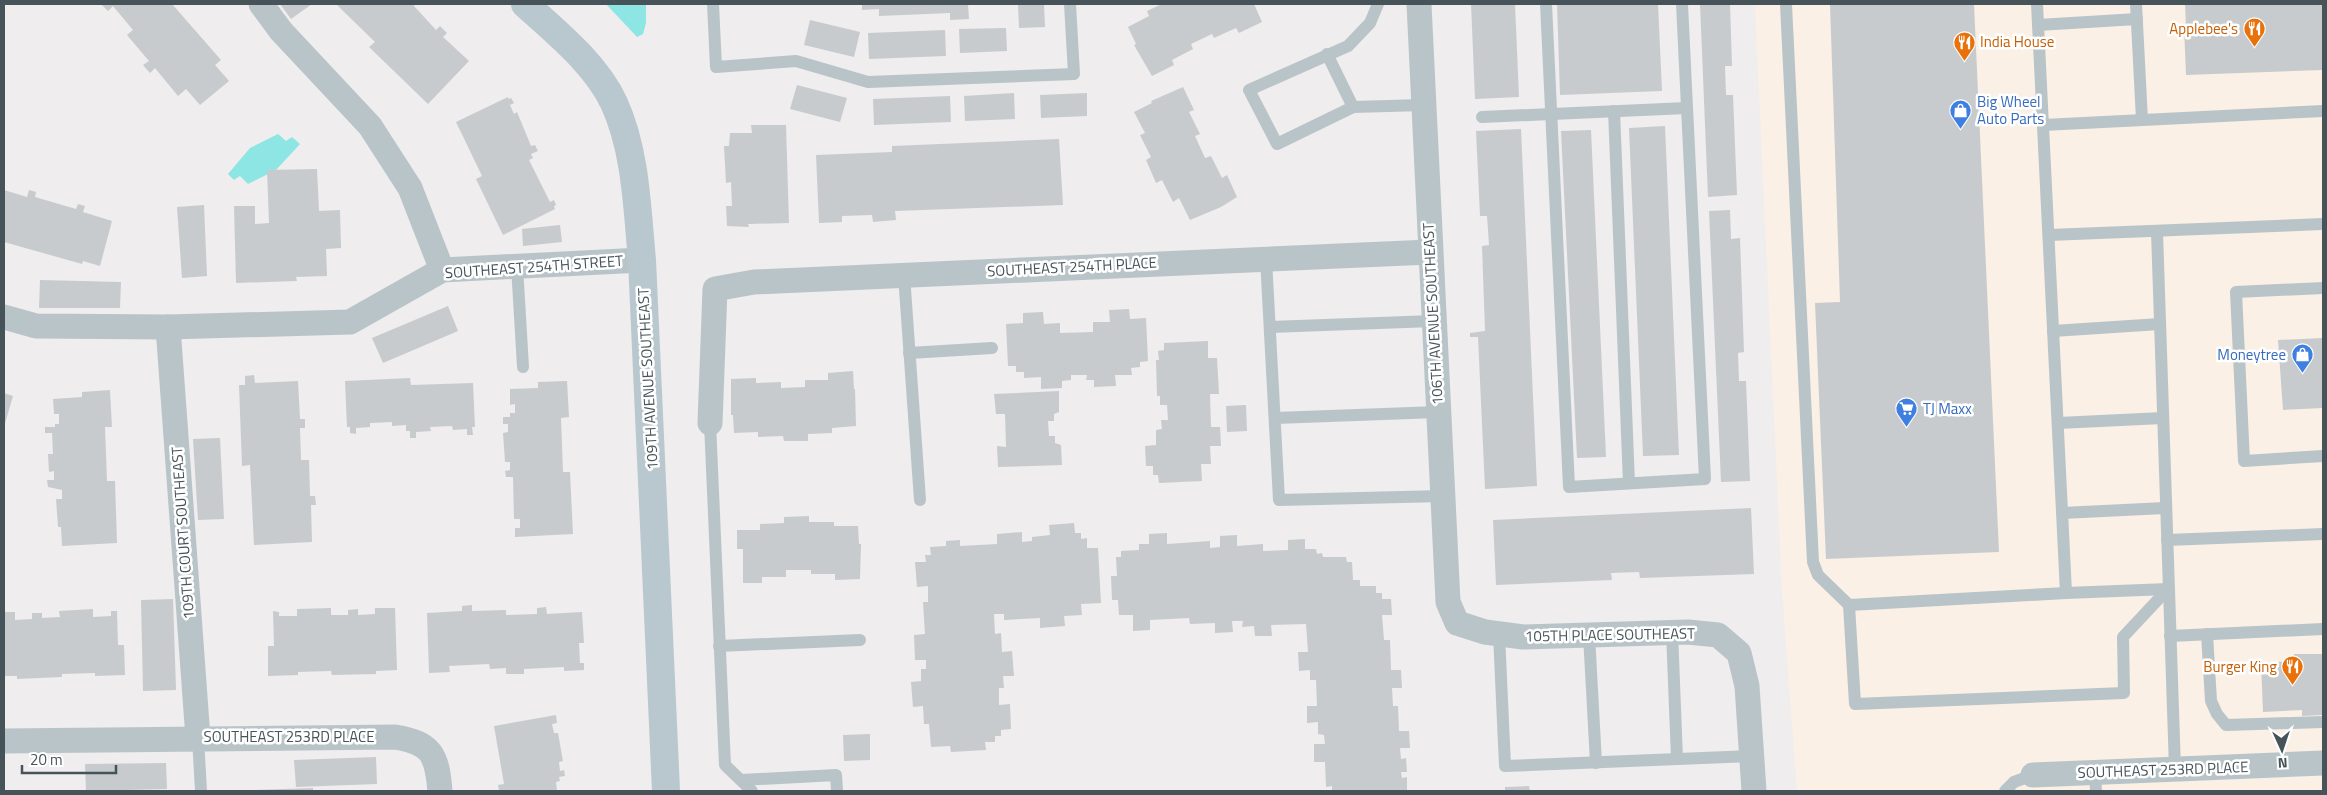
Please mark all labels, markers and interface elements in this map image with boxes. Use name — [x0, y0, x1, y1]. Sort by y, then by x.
place label: Applebee's — [2169, 17, 2238, 40]
restaurant icon: Applebee's — [2242, 17, 2266, 48]
restaurant icon: India House — [1952, 30, 1976, 61]
place label: India House — [1980, 30, 2054, 53]
place label: Big Wheel Auto Parts — [1977, 90, 2044, 130]
shop icon: Big Wheel Auto Parts — [1949, 99, 1973, 130]
street label: 106TH AVENUE SOUTHEAST — [1416, 222, 1449, 406]
street label: SOUTHEAST 254TH STREET — [444, 249, 624, 284]
street label: SOUTHEAST 254TH PLACE — [987, 251, 1157, 282]
street label: 109TH AVENUE SOUTHEAST — [631, 287, 664, 471]
place label: Moneytree — [2217, 343, 2286, 366]
shop icon: Moneytree — [2290, 343, 2314, 374]
supermarket icon: TJ Maxx — [1895, 397, 1919, 428]
place label: TJ Maxx — [1923, 397, 1972, 420]
street label: 109TH COURT SOUTHEAST — [165, 446, 200, 620]
street label: 105TH PLACE SOUTHEAST — [1525, 622, 1695, 647]
place label: Burger King — [2203, 655, 2277, 678]
restaurant icon: Burger King — [2281, 655, 2305, 686]
street label: SOUTHEAST 253RD PLACE — [204, 725, 374, 748]
north arrow — [2257, 725, 2307, 775]
scale bar — [22, 742, 116, 774]
text: 20 m — [30, 748, 63, 771]
text: N — [2277, 753, 2288, 774]
street label: SOUTHEAST 253RD PLACE — [2077, 755, 2249, 784]

